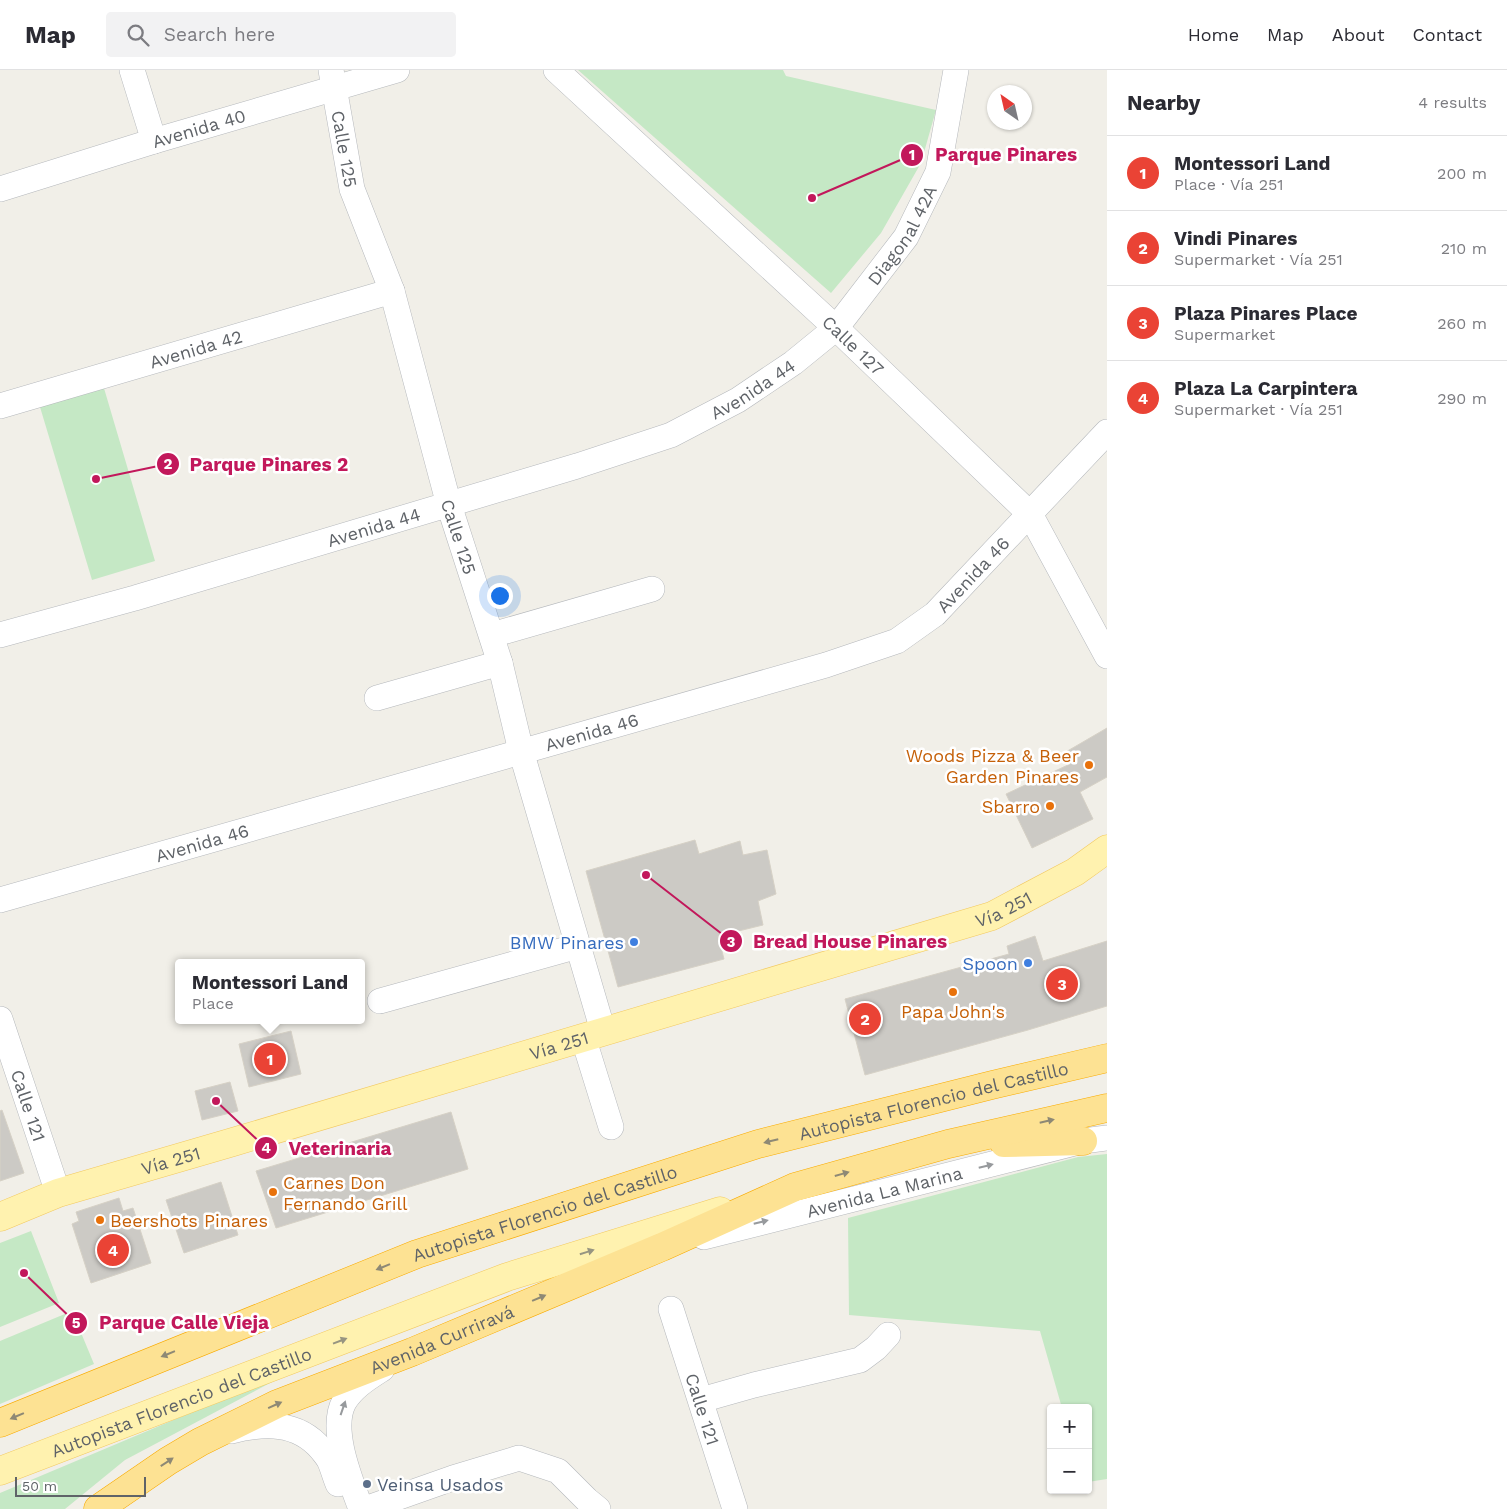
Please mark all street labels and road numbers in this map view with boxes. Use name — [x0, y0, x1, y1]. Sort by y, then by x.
street label: Avenida 40 — [150, 104, 248, 152]
street label: Calle 125 — [328, 109, 362, 189]
street label: Diagonal 42A — [863, 181, 940, 289]
street label: Calle 127 — [818, 311, 889, 379]
street label: Avenida 42 — [147, 325, 245, 372]
street label: Avenida 44 — [707, 354, 799, 423]
street label: Calle 125 — [437, 496, 481, 577]
street label: Avenida 44 — [324, 503, 423, 551]
street label: Avenida 46 — [932, 532, 1013, 616]
street label: Avenida 46 — [542, 708, 641, 755]
street label: Avenida 46 — [153, 819, 251, 866]
street label: Vía 251 — [973, 886, 1035, 931]
street label: Vía 251 — [527, 1026, 591, 1064]
street label: Autopista Florencio del Castillo — [796, 1057, 1070, 1144]
street label: Calle 121 — [7, 1067, 50, 1144]
street label: Vía 251 — [139, 1142, 202, 1179]
street label: Autopista Florencio del Castillo — [410, 1160, 680, 1265]
street label: Avenida La Marina — [804, 1162, 964, 1221]
street label: Avenida Curriravá — [367, 1300, 517, 1378]
street label: Autopista Florencio del Castillo — [48, 1342, 314, 1461]
street label: Calle 121 — [682, 1370, 724, 1448]

